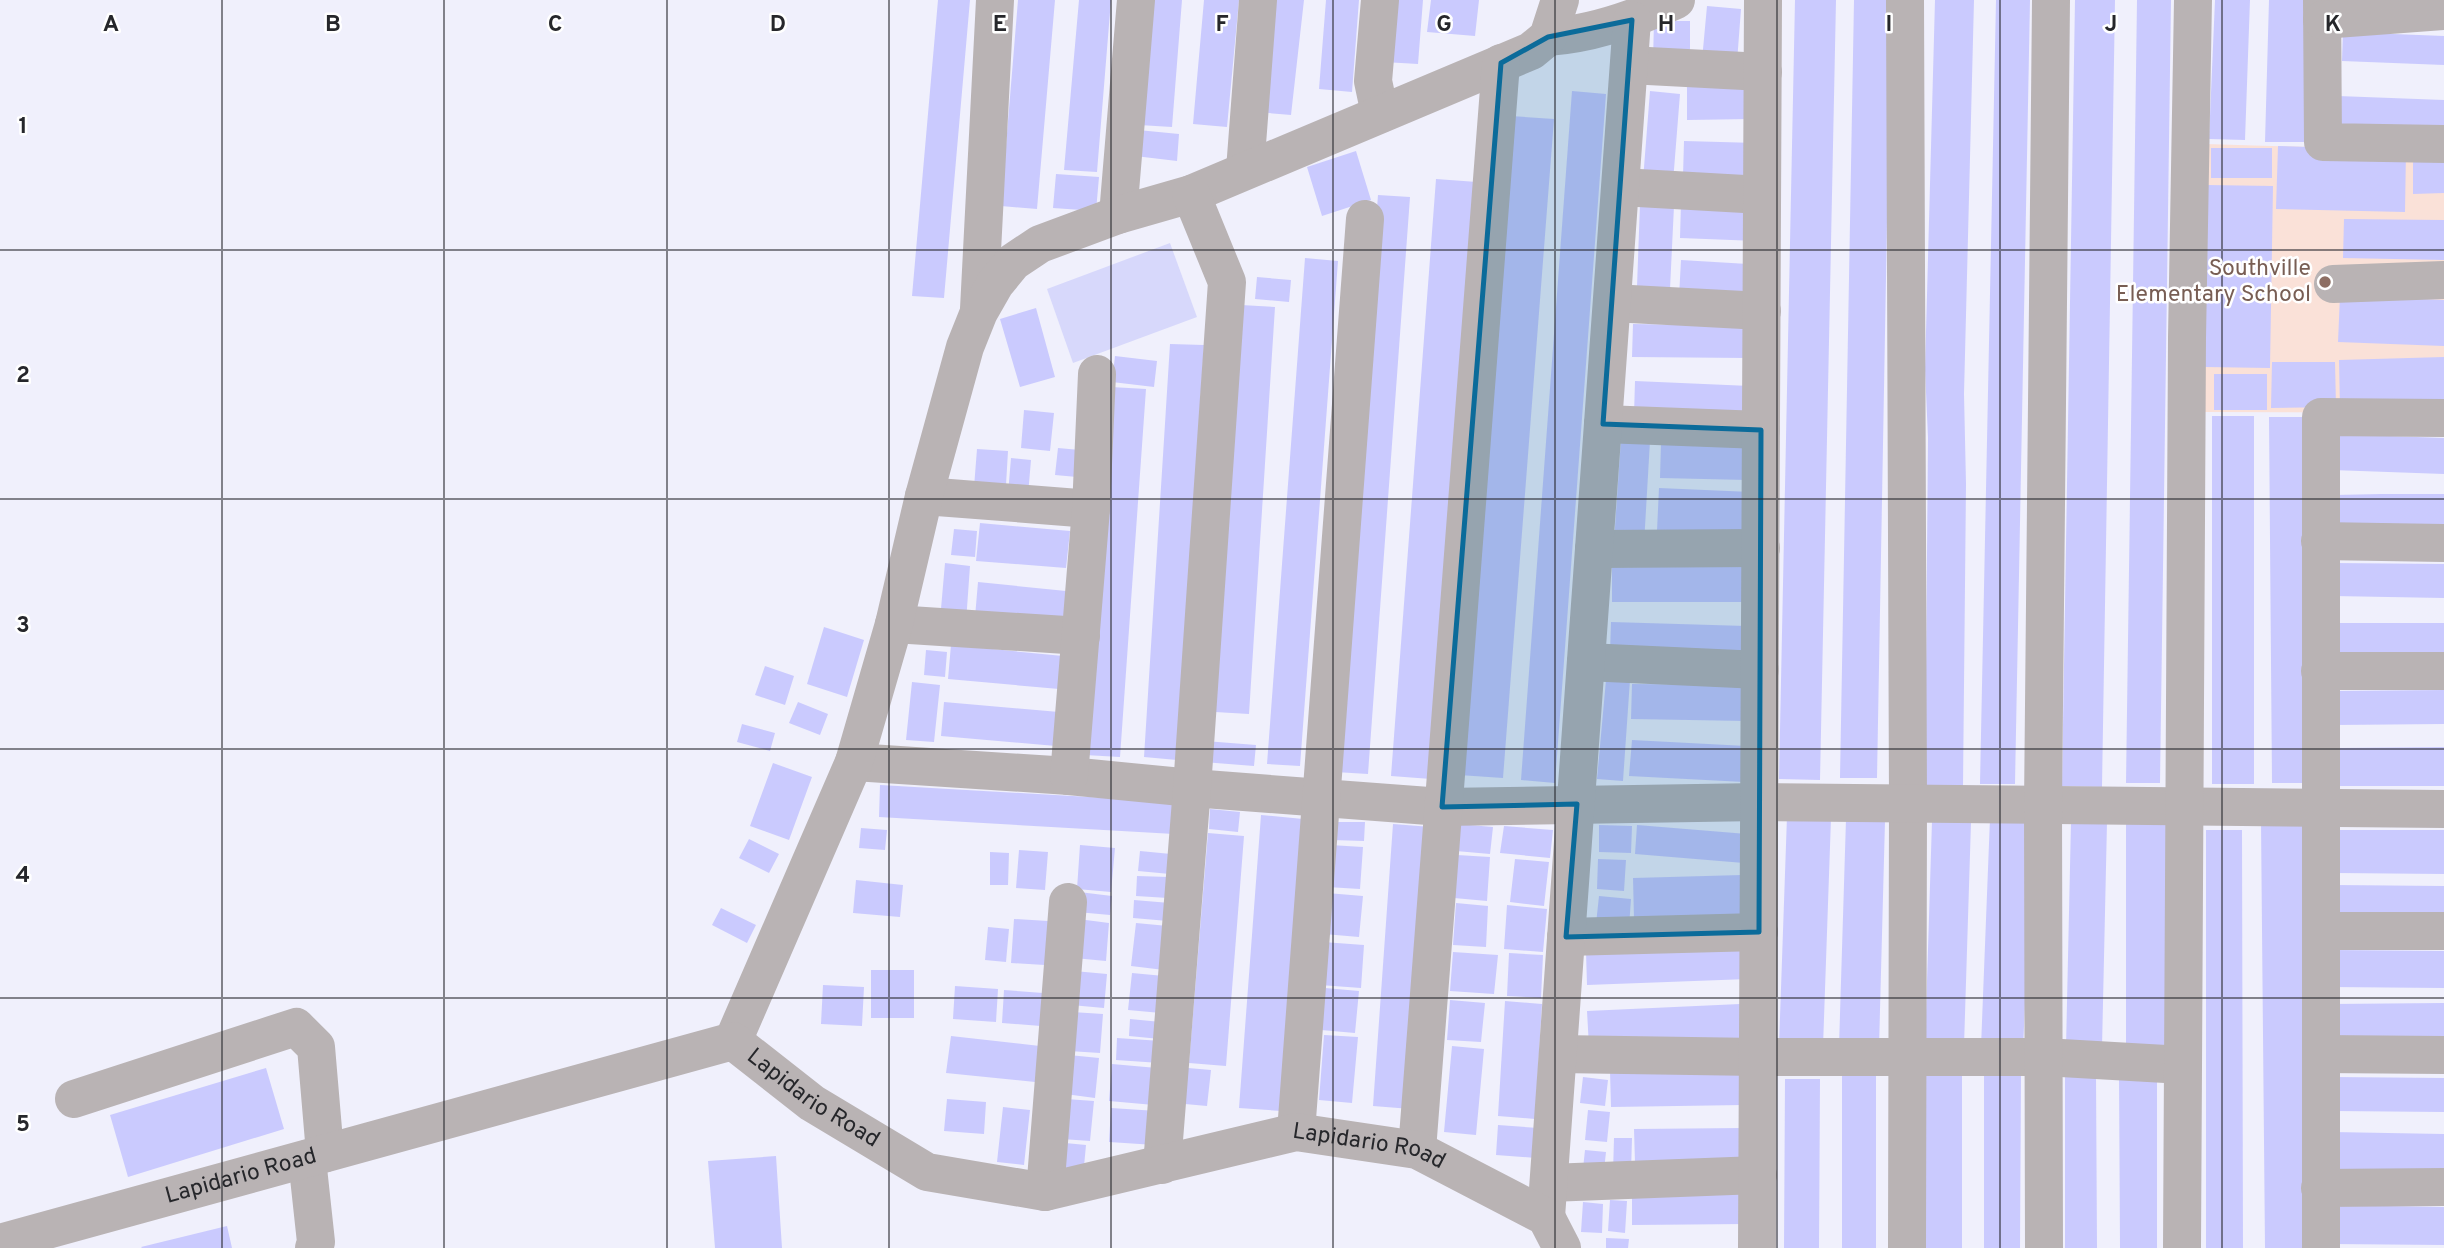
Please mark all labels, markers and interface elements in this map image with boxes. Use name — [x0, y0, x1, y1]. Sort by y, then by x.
text: A — [103, 11, 119, 40]
text: B — [325, 11, 341, 40]
text: C — [548, 11, 562, 40]
text: D — [770, 11, 786, 40]
text: E — [993, 11, 1007, 40]
text: F — [1215, 11, 1229, 40]
text: G — [1436, 11, 1452, 40]
text: H — [1658, 11, 1674, 40]
text: I — [1886, 11, 1892, 40]
text: J — [2105, 11, 2117, 40]
text: K — [2325, 11, 2341, 40]
text: 1 — [18, 113, 28, 142]
place label: Southville Elementary School — [2116, 255, 2311, 310]
marker: Southville Elementary School — [2317, 274, 2333, 290]
text: 2 — [16, 362, 30, 391]
text: 3 — [16, 612, 30, 641]
text: 4 — [16, 862, 30, 891]
street label: Lapidario Road — [740, 1042, 885, 1155]
text: 5 — [16, 1111, 30, 1140]
street label: Lapidario Road — [1290, 1117, 1450, 1177]
street label: Lapidario Road — [162, 1142, 320, 1211]

